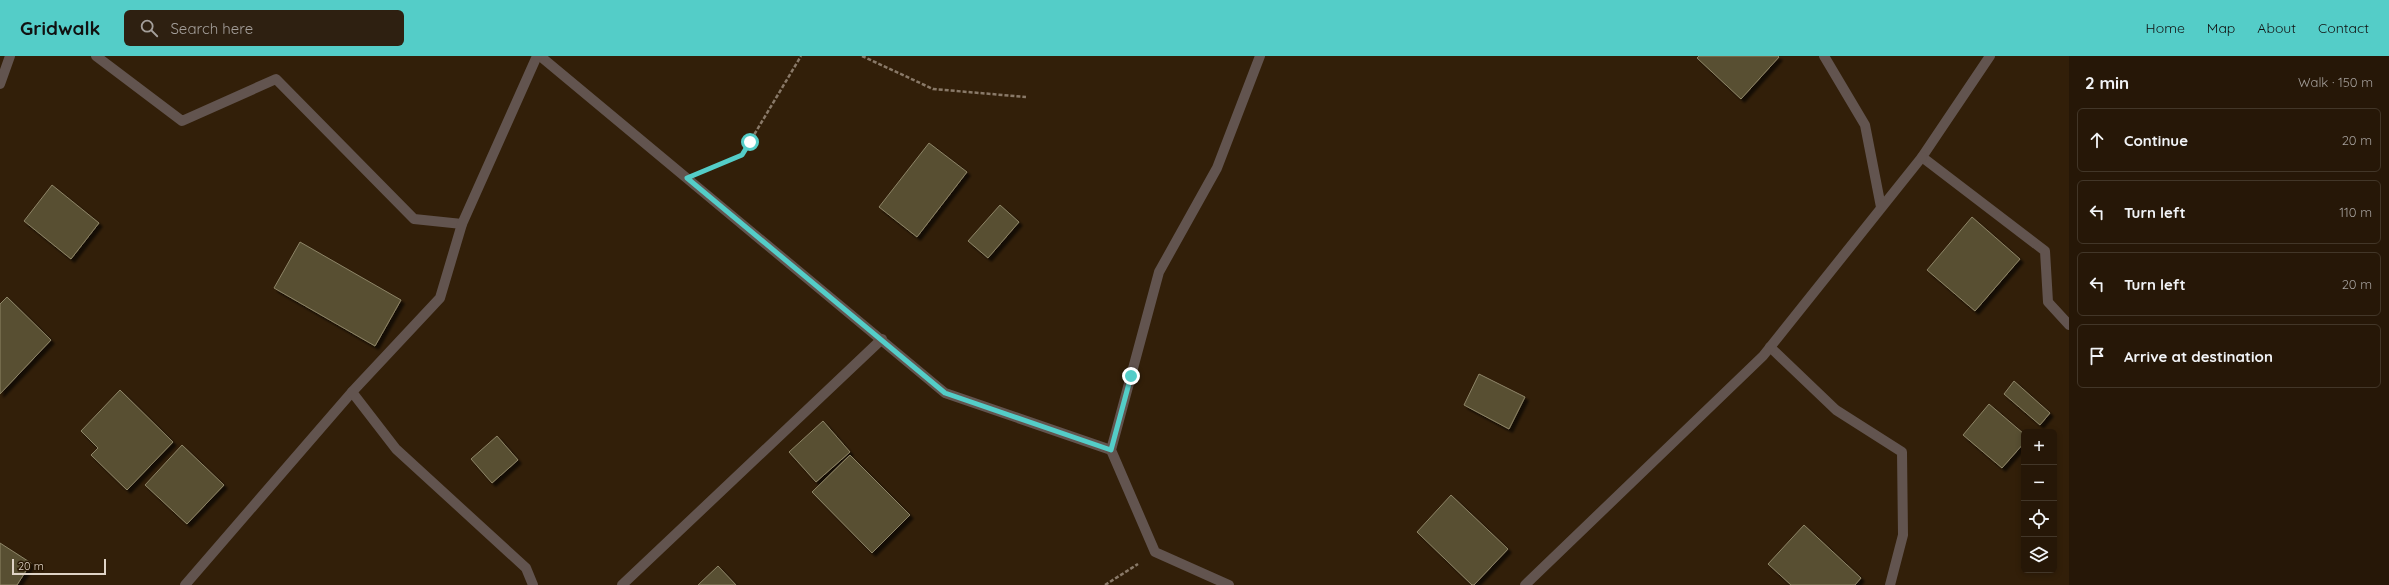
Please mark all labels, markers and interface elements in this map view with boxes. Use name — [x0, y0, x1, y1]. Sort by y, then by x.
search box — [124, 10, 404, 46]
text: Gridwalk — [20, 16, 100, 40]
icon: search — [138, 17, 160, 39]
text: Search here — [170, 19, 253, 38]
text: Home — [2146, 19, 2185, 37]
text: Map — [2207, 19, 2235, 37]
text: About — [2257, 19, 2296, 37]
text: Contact — [2318, 19, 2369, 37]
text: 2 min — [2085, 72, 2129, 93]
text: Walk · 150 m — [2298, 74, 2373, 90]
icon: ahead — [2086, 129, 2108, 151]
text: Continue — [2124, 131, 2188, 150]
text: 20 m — [2342, 132, 2372, 148]
route start — [741, 133, 759, 151]
icon: left — [2086, 201, 2108, 223]
text: Turn left — [2124, 203, 2186, 222]
text: 110 m — [2339, 204, 2372, 220]
icon: left — [2086, 273, 2108, 295]
text: Turn left — [2124, 275, 2186, 294]
text: 20 m — [2342, 276, 2372, 292]
icon: arrive — [2086, 345, 2108, 367]
text: Arrive at destination — [2124, 347, 2273, 366]
route end — [1122, 367, 1140, 385]
map controls — [2021, 429, 2057, 573]
button: + — [2021, 429, 2057, 465]
button: − — [2021, 465, 2057, 501]
button: locate — [2021, 501, 2057, 537]
button: layers — [2021, 537, 2057, 573]
scale bar — [12, 557, 106, 576]
text: 20 m — [18, 559, 44, 573]

